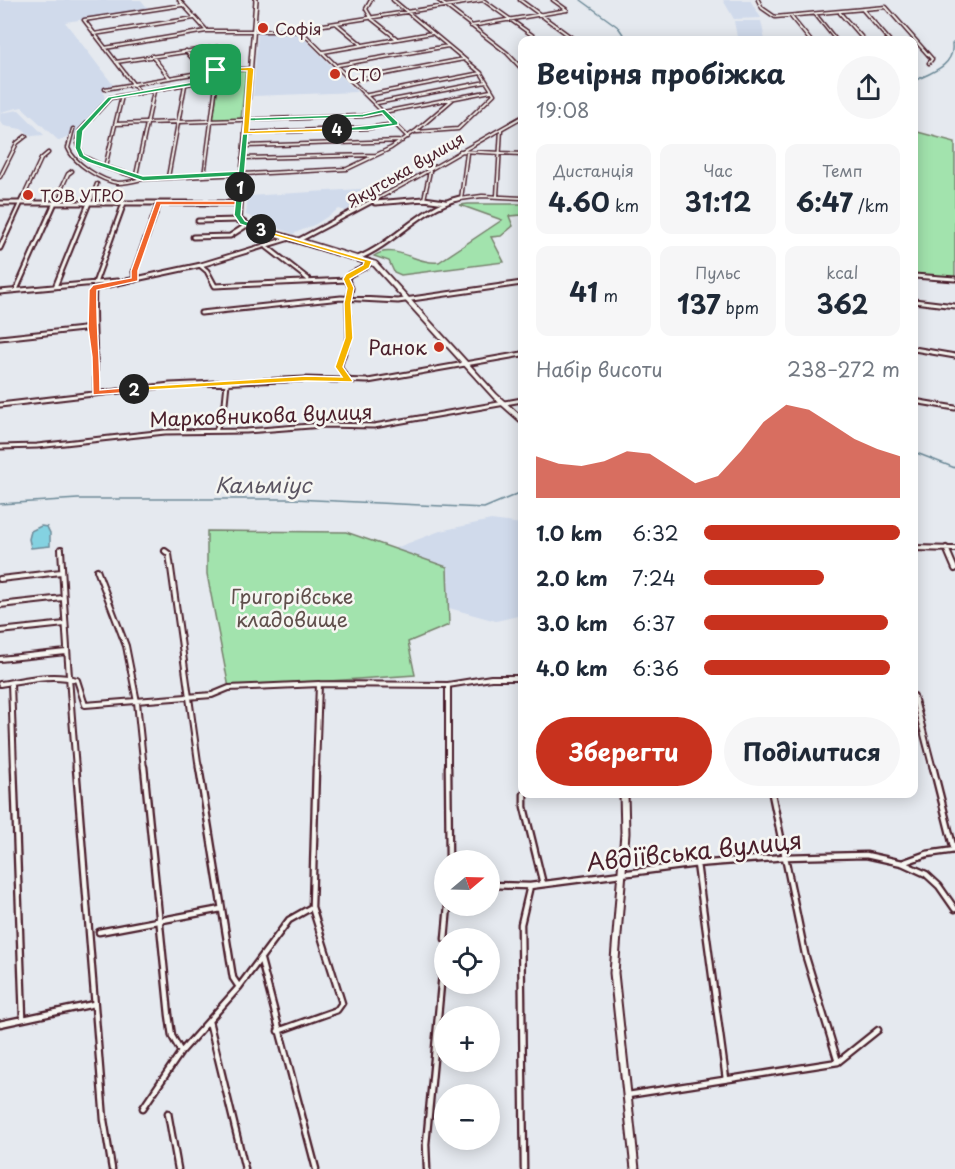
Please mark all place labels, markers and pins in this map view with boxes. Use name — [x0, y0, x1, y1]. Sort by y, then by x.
place label: Софія — [275, 16, 322, 40]
marker: Софія — [256, 21, 270, 35]
pin — [190, 44, 241, 95]
place label: СТО — [347, 62, 382, 86]
marker: СТО — [328, 67, 342, 81]
pin: 4 — [322, 114, 352, 144]
pin: 1 — [225, 172, 255, 202]
place label: ТОВ УТРО — [40, 183, 124, 207]
marker: ТОВ УТРО — [21, 188, 35, 202]
pin: 3 — [246, 214, 276, 244]
place label: Ранок — [368, 332, 427, 362]
marker: Ранок — [432, 340, 446, 354]
pin: 2 — [119, 374, 149, 404]

